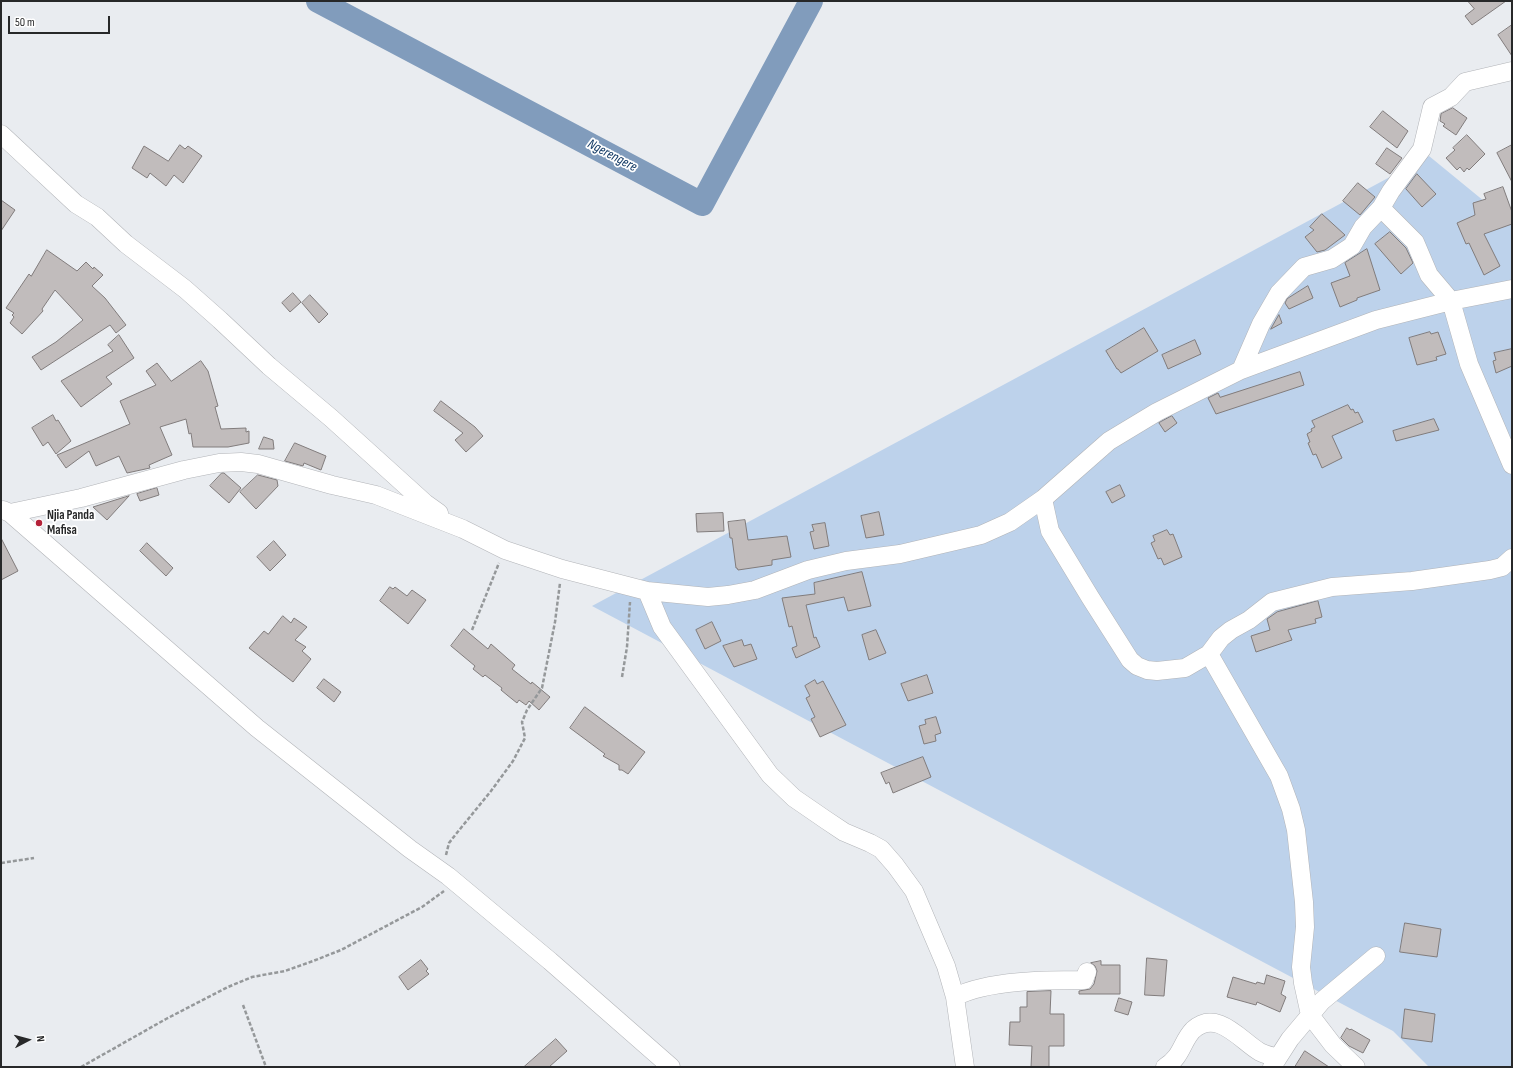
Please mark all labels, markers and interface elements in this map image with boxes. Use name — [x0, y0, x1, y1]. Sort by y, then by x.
scale bar — [10, 8, 112, 34]
text: 50 m — [15, 15, 35, 30]
water label: Ngerengere — [584, 136, 640, 176]
place label: Njia Panda Mafisa — [47, 508, 94, 539]
marker: Njia Panda Mafisa — [34, 518, 44, 528]
north arrow — [8, 1020, 48, 1060]
text: N — [34, 1035, 47, 1042]

